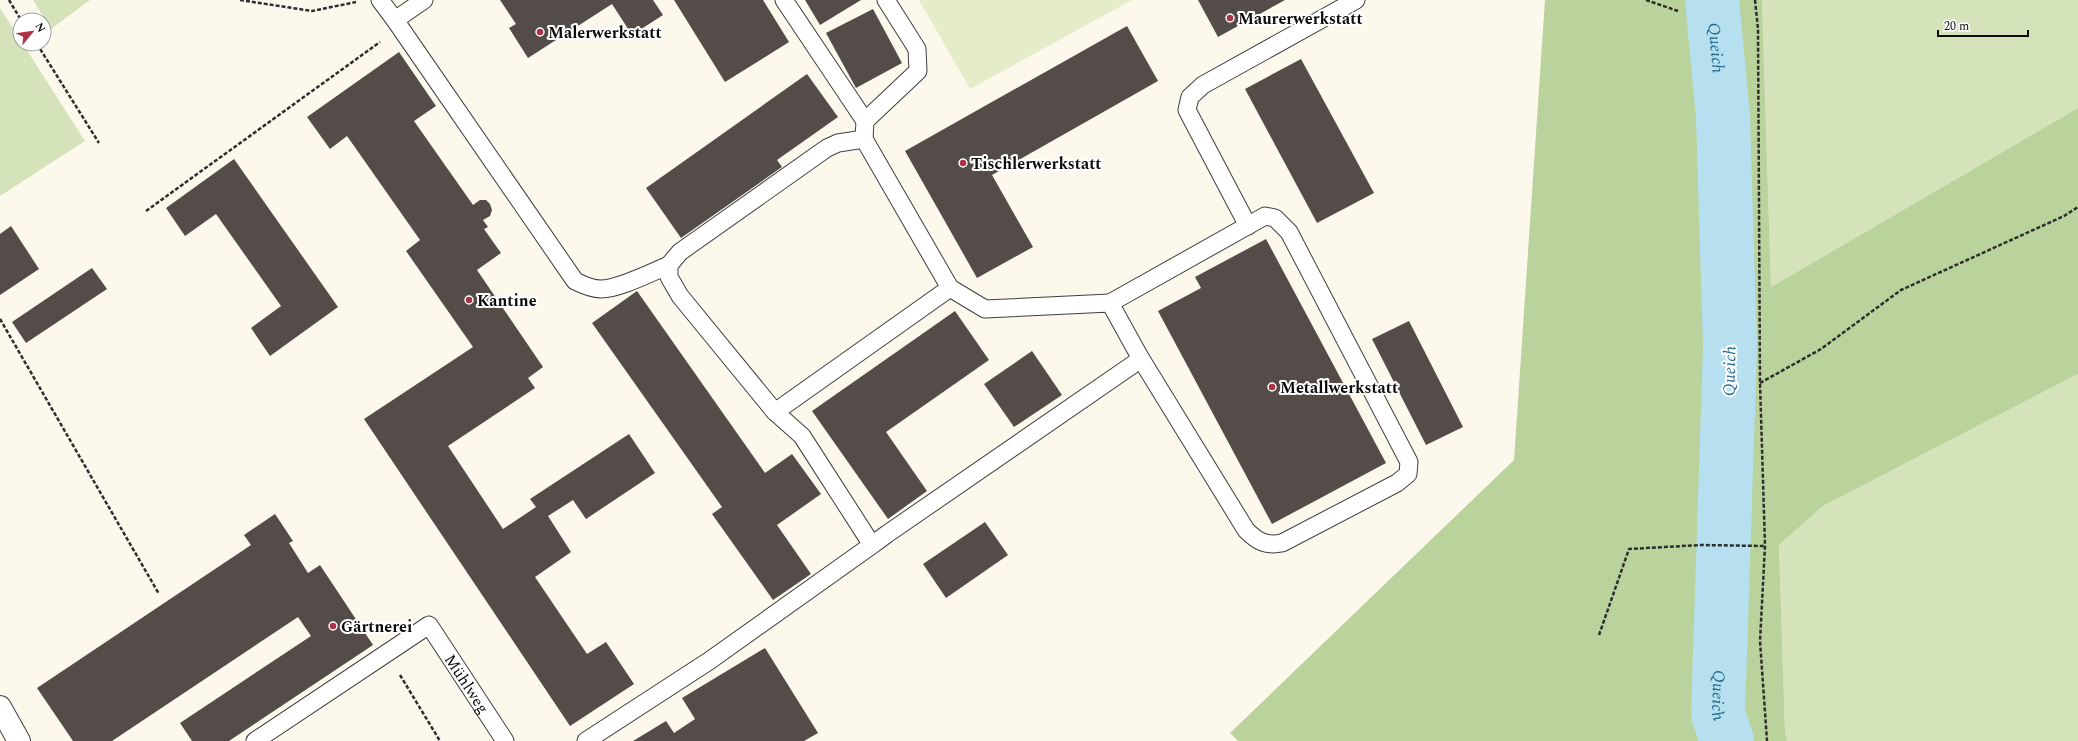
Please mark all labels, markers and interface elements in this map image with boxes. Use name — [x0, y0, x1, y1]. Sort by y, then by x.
place label: Maurerwerkstatt — [1238, 7, 1363, 31]
north arrow — [12, 12, 52, 52]
scale bar — [1938, 12, 2028, 38]
marker: Maurerwerkstatt — [1225, 13, 1235, 23]
text: 20 m — [1944, 17, 1969, 36]
text: N — [31, 19, 50, 35]
place label: Malerwerkstatt — [548, 21, 662, 45]
water label: Queich — [1700, 22, 1731, 74]
marker: Malerwerkstatt — [535, 27, 545, 37]
place label: Tischlerwerkstatt — [971, 152, 1102, 176]
marker: Tischlerwerkstatt — [958, 158, 968, 168]
place label: Kantine — [477, 289, 537, 313]
marker: Kantine — [464, 295, 474, 305]
water label: Queich — [1717, 345, 1743, 396]
place label: Metallwerkstatt — [1280, 376, 1398, 400]
marker: Metallwerkstatt — [1267, 382, 1277, 392]
place label: Gärtnerei — [341, 615, 412, 639]
marker: Gärtnerei — [328, 621, 338, 631]
street label: Mühlweg — [438, 649, 495, 719]
water label: Queich — [1704, 670, 1731, 725]

